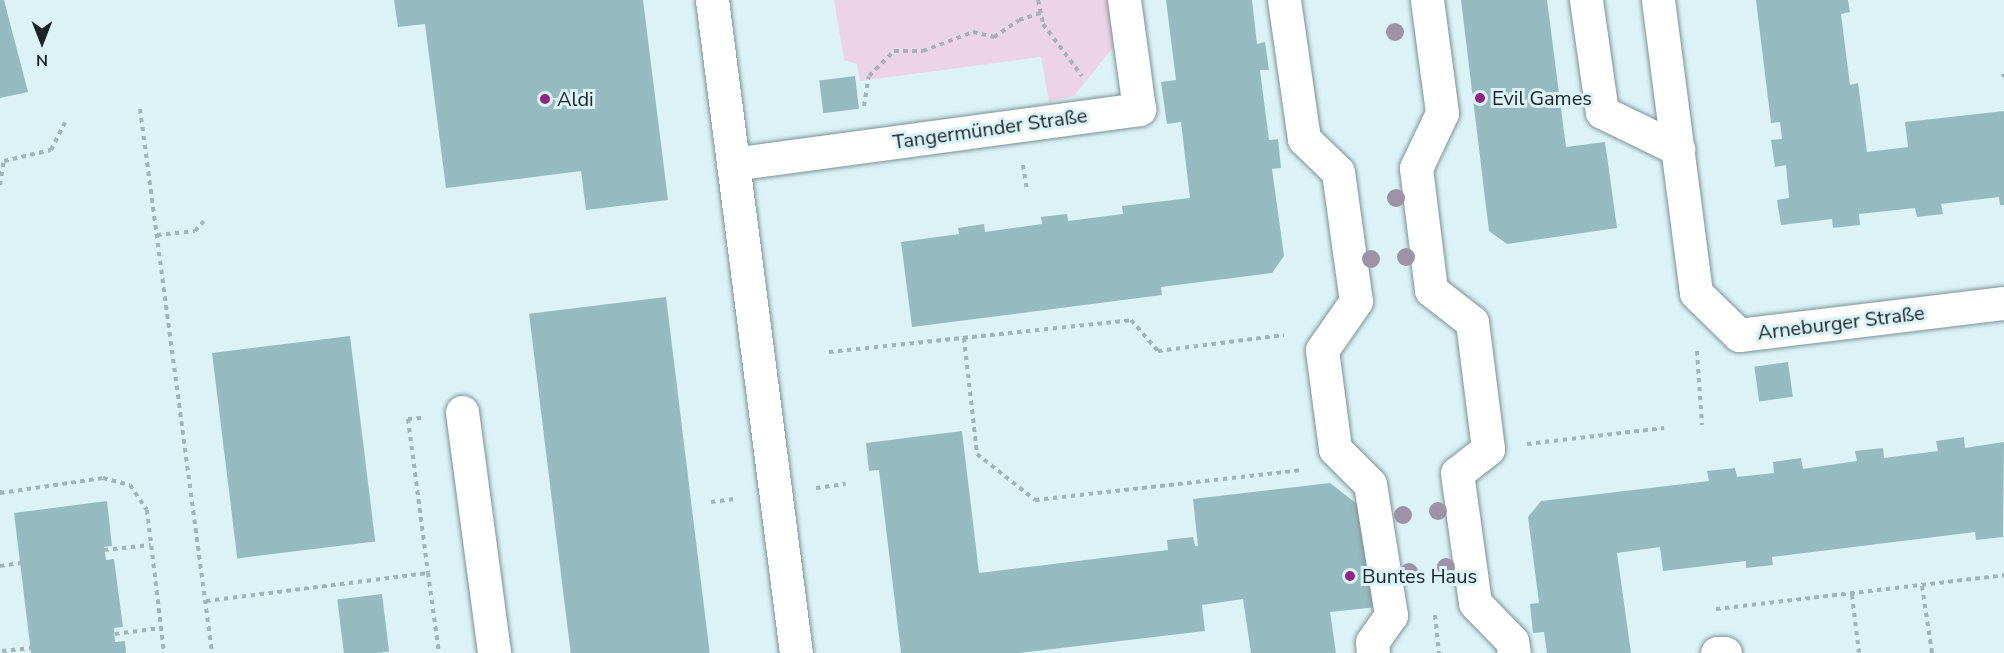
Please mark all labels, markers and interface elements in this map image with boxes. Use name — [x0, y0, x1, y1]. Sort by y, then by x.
north arrow — [12, 12, 72, 72]
text: N — [36, 49, 48, 71]
place label: Evil Games — [1492, 86, 1592, 110]
place label: Aldi — [557, 87, 594, 111]
marker: Evil Games — [1473, 91, 1487, 105]
marker: Aldi — [538, 92, 552, 106]
street label: Tangermünder Straße — [891, 103, 1089, 155]
street label: Arneburger Straße — [1756, 301, 1926, 345]
place label: Buntes Haus — [1362, 564, 1477, 588]
marker: Buntes Haus — [1343, 569, 1357, 583]

